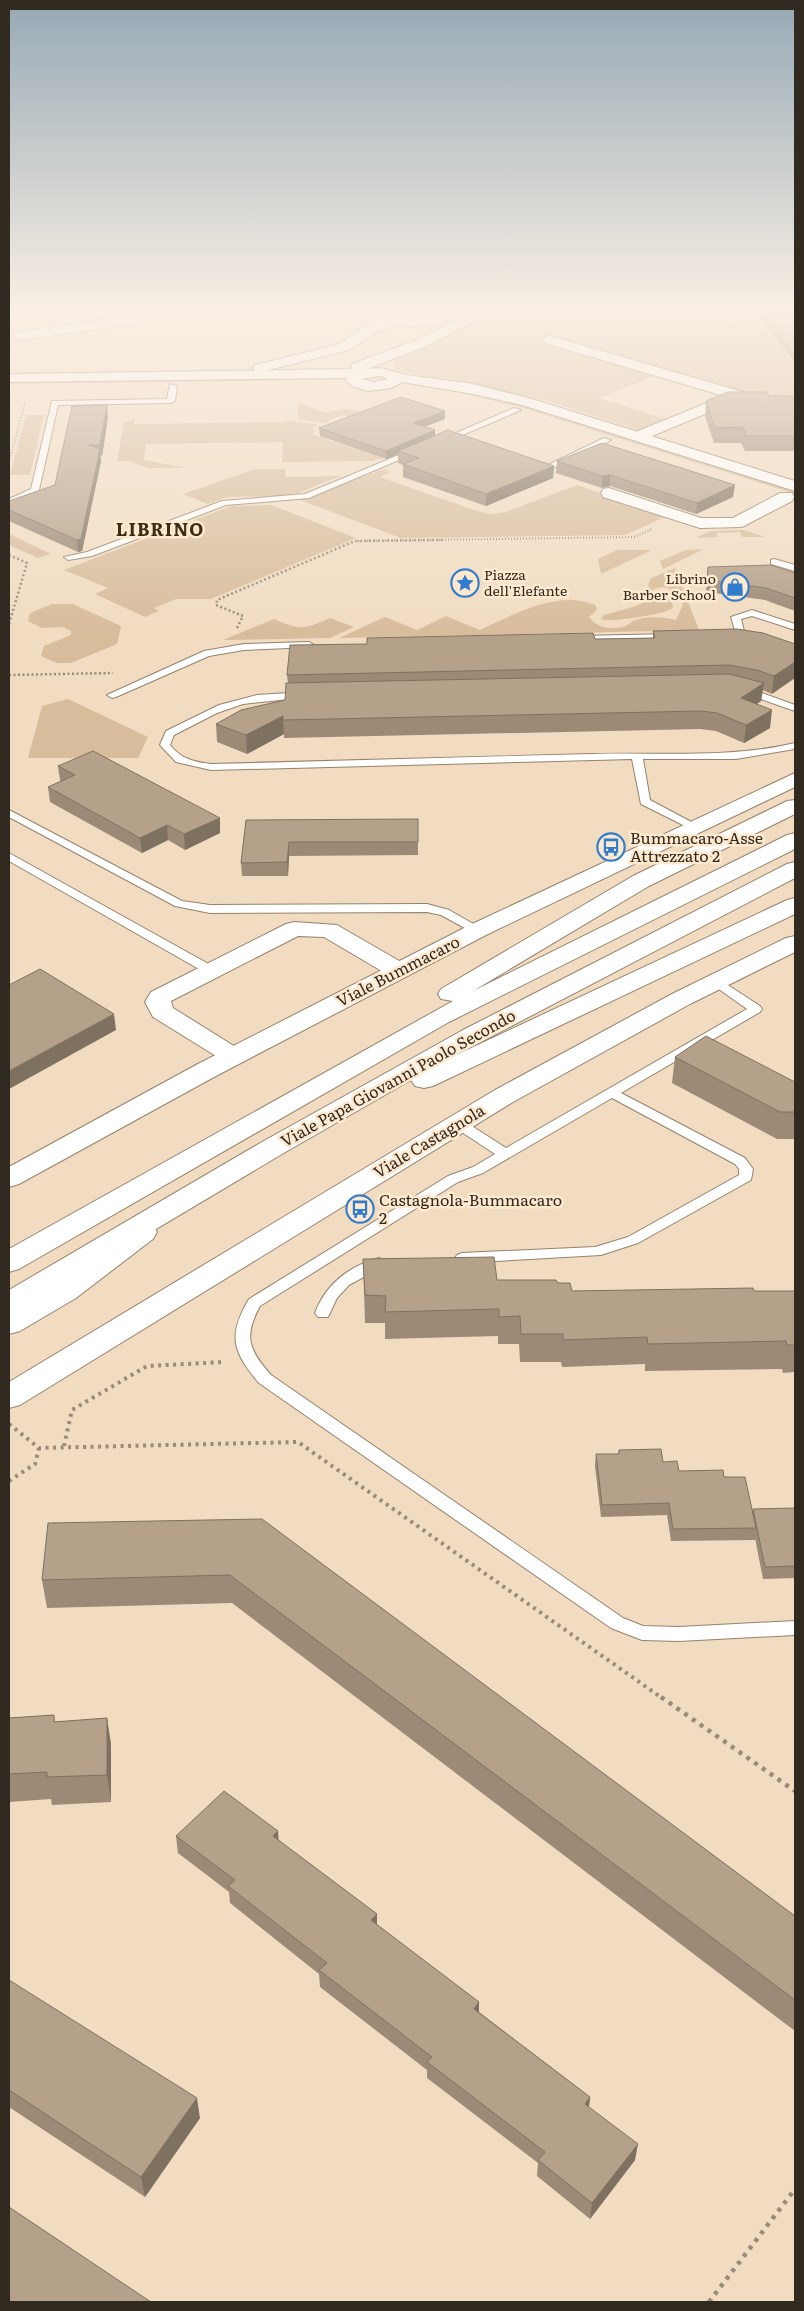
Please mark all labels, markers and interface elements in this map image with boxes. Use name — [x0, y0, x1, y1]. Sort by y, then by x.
district label: LIBRINO — [116, 515, 204, 542]
place label: Piazza dell'Elefante — [484, 564, 567, 600]
place icon: Piazza dell'Elefante — [450, 568, 480, 598]
place label: Librino Barber School — [623, 568, 716, 604]
shop icon: Librino Barber School — [720, 572, 750, 602]
place label: Bummacaro-Asse Attrezzato 2 — [630, 825, 763, 867]
bus stop icon: Bummacaro-Asse Attrezzato 2 — [596, 832, 626, 862]
street label: Viale Bummacaro — [332, 929, 463, 1012]
street label: Viale Papa Giovanni Paolo Secondo — [276, 1002, 519, 1152]
street label: Viale Castagnola — [368, 1097, 489, 1183]
place label: Castagnola-Bummacaro 2 — [379, 1187, 562, 1229]
bus stop icon: Castagnola-Bummacaro 2 — [345, 1194, 375, 1224]

